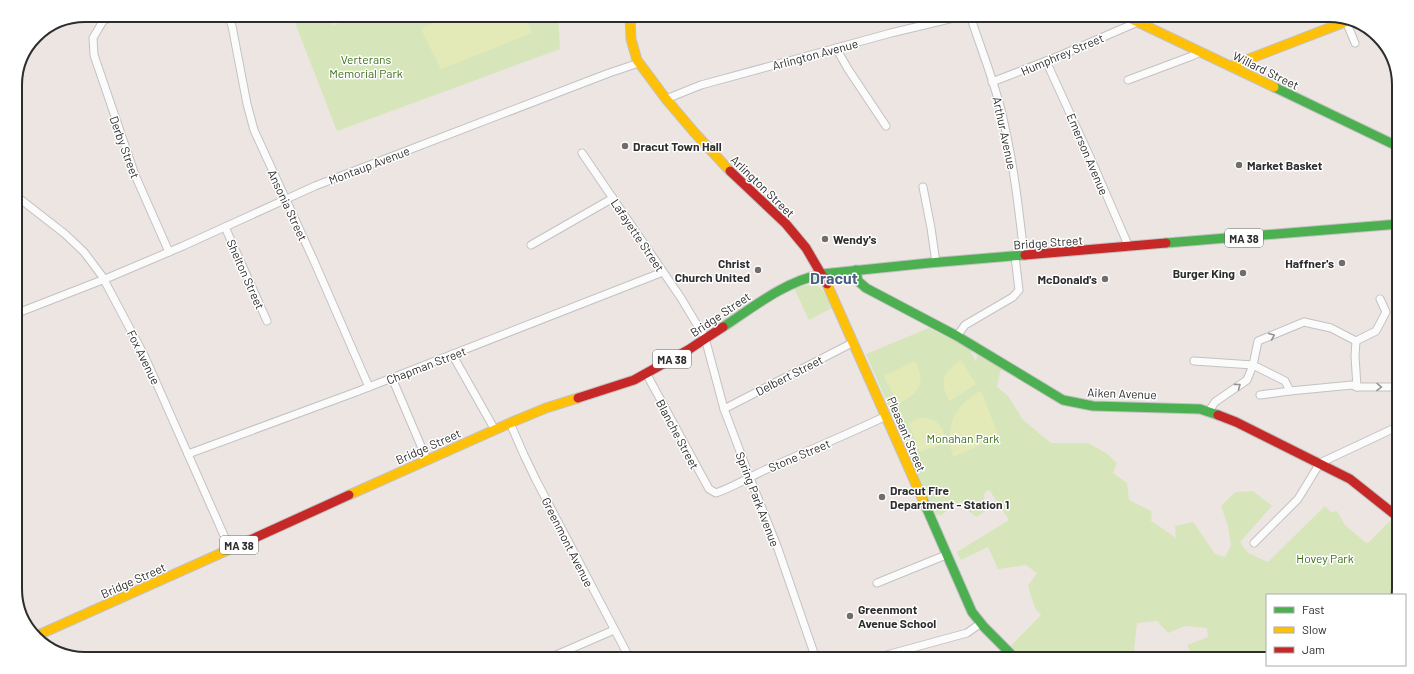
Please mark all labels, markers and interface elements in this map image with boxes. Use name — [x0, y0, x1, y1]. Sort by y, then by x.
street label: Humphrey Street — [1019, 30, 1105, 78]
street label: Arlington Avenue — [771, 36, 859, 72]
street label: Willard Street — [1231, 48, 1301, 92]
park label: Verterans Memorial Park — [329, 52, 403, 80]
street label: Arthur Avenue — [990, 95, 1020, 171]
street label: Emerson Avenue — [1065, 111, 1111, 197]
street label: Derby Street — [107, 114, 143, 180]
place label: Dracut Town Hall — [633, 139, 722, 153]
marker: Dracut Town Hall — [620, 141, 630, 151]
street label: Montaup Avenue — [326, 143, 412, 187]
street label: Arlington Street — [728, 152, 798, 220]
place label: Market Basket — [1247, 158, 1323, 172]
marker: Market Basket — [1234, 160, 1244, 170]
street label: Ansonia Street — [265, 167, 311, 243]
street label: Lafayette Street — [608, 196, 668, 274]
road number: MA 38 — [1225, 229, 1263, 247]
place label: Wendy's — [833, 232, 876, 246]
street label: Bridge Street — [1013, 233, 1083, 251]
marker: Wendy's — [820, 234, 830, 244]
street label: Shelton Street — [224, 237, 268, 311]
place label: Christ Church United — [675, 256, 750, 284]
place label: Haffner's — [1285, 256, 1334, 270]
marker: Haffner's — [1337, 258, 1347, 268]
marker: Christ Church United — [753, 265, 763, 275]
place label: Burger King — [1173, 266, 1235, 280]
district label: Dracut — [810, 268, 858, 287]
marker: Burger King — [1238, 268, 1248, 278]
place label: McDonald's — [1037, 272, 1097, 286]
marker: McDonald's — [1100, 274, 1110, 284]
street label: Bridge Street — [687, 289, 753, 339]
street label: Fox Avenue — [125, 327, 163, 387]
one-way arrow — [1268, 332, 1275, 340]
street label: Chapman Street — [384, 343, 468, 387]
road number: MA 38 — [653, 350, 691, 368]
street label: Delbert Street — [753, 352, 825, 398]
one-way arrow — [1234, 383, 1241, 391]
one-way arrow — [1376, 383, 1382, 391]
street label: Aiken Avenue — [1087, 385, 1157, 401]
street label: Pleasant Street — [885, 394, 929, 474]
street label: Blanche Street — [654, 397, 702, 471]
street label: Bridge Street — [393, 425, 463, 467]
park label: Monahan Park — [927, 431, 999, 445]
street label: Stone Street — [766, 436, 832, 474]
street label: Spring Park Avenue — [733, 450, 783, 548]
place label: Dracut Fire Department - Station 1 — [890, 483, 1009, 511]
marker: Dracut Fire Department - Station 1 — [877, 492, 887, 502]
street label: Greenmont Avenue — [539, 495, 597, 589]
road number: MA 38 — [220, 536, 258, 554]
park label: Hovey Park — [1296, 551, 1354, 565]
street label: Bridge Street — [98, 559, 168, 601]
legend — [1266, 594, 1406, 666]
place label: Greenmont Avenue School — [858, 602, 936, 630]
text: Fast — [1302, 602, 1325, 616]
marker: Greenmont Avenue School — [845, 611, 855, 621]
text: Slow — [1302, 622, 1327, 636]
text: Jam — [1302, 642, 1325, 656]

